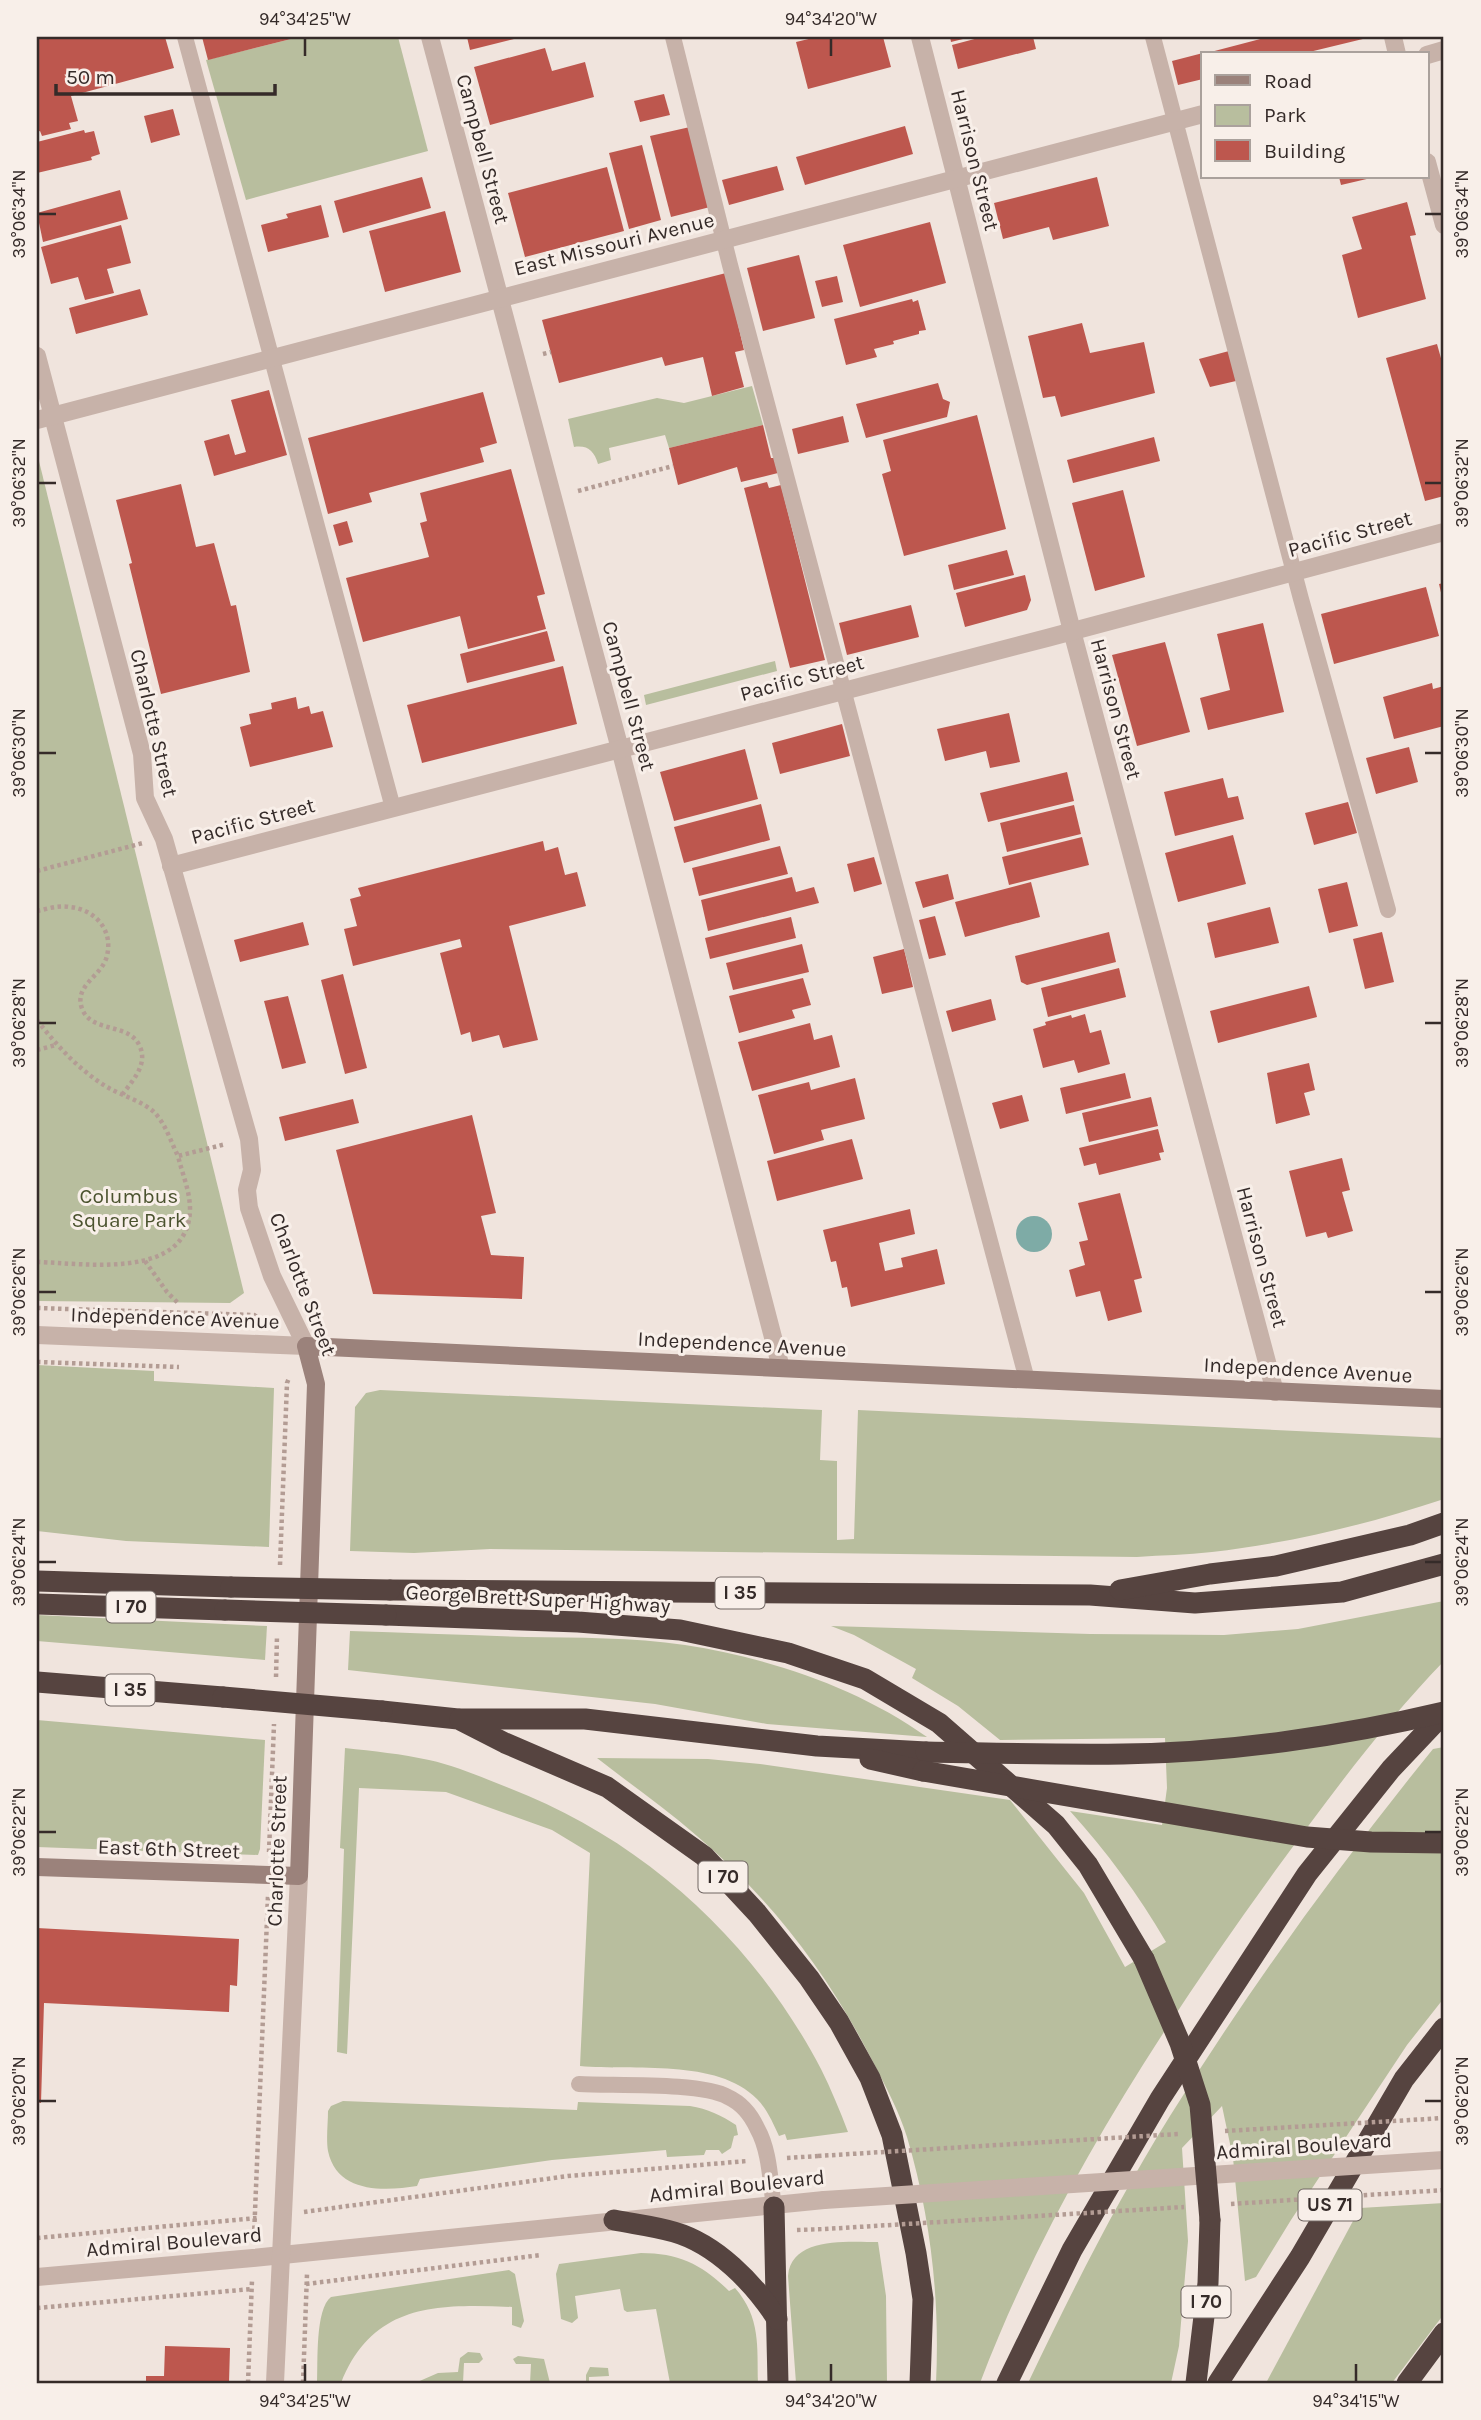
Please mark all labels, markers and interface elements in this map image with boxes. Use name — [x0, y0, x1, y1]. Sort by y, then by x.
text: 94°34'25"W — [259, 8, 351, 30]
text: 94°34'20"W — [785, 8, 877, 30]
scale bar — [56, 52, 275, 96]
legend — [1201, 52, 1428, 178]
text: 50 m — [66, 65, 115, 89]
text: Road — [1264, 69, 1312, 93]
street label: Campbell Street — [451, 72, 515, 227]
street label: Harrison Street — [946, 87, 1004, 233]
text: Park — [1264, 103, 1307, 127]
text: Building — [1264, 139, 1345, 163]
text: 39°06'34"N — [8, 169, 30, 259]
text: 39°06'34"N — [1451, 169, 1473, 259]
street label: East Missouri Avenue — [511, 207, 717, 281]
text: 39°06'32"N — [8, 438, 30, 528]
text: 39°06'32"N — [1451, 438, 1473, 528]
street label: Pacific Street — [1285, 506, 1415, 562]
street label: Campbell Street — [597, 619, 661, 774]
street label: Harrison Street — [1086, 636, 1146, 782]
street label: Charlotte Street — [125, 647, 183, 799]
street label: Pacific Street — [737, 650, 867, 706]
text: 39°06'30"N — [8, 708, 30, 798]
text: 39°06'30"N — [1451, 708, 1473, 798]
street label: Pacific Street — [188, 793, 318, 849]
text: 39°06'28"N — [8, 978, 30, 1068]
text: 39°06'28"N — [1451, 978, 1473, 1068]
park label: Columbus Square Park — [71, 1184, 187, 1232]
street label: Harrison Street — [1232, 1184, 1292, 1330]
street label: Charlotte Street — [265, 1209, 341, 1359]
text: 39°06'26"N — [8, 1247, 30, 1337]
text: 39°06'26"N — [1451, 1247, 1473, 1337]
street label: Independence Avenue — [70, 1302, 280, 1334]
street label: Independence Avenue — [637, 1327, 847, 1361]
street label: Independence Avenue — [1203, 1353, 1413, 1387]
text: 39°06'24"N — [8, 1518, 30, 1606]
text: 39°06'24"N — [1451, 1518, 1473, 1606]
road number: I 35 — [716, 1578, 764, 1609]
street label: George Brett Super Highway — [405, 1580, 671, 1618]
road number: I 70 — [106, 1592, 156, 1623]
road number: I 35 — [106, 1674, 154, 1706]
street label: Charlotte Street — [262, 1775, 292, 1927]
text: 39°06'22"N — [8, 1787, 30, 1877]
text: 39°06'22"N — [1451, 1787, 1473, 1877]
street label: East 6th Street — [97, 1835, 241, 1863]
road number: I 70 — [698, 1862, 748, 1893]
text: 39°06'20"N — [8, 2056, 30, 2146]
text: 39°06'20"N — [1451, 2056, 1473, 2146]
street label: Admiral Boulevard — [1215, 2128, 1393, 2164]
street label: Admiral Boulevard — [648, 2165, 826, 2207]
road number: US 71 — [1298, 2190, 1362, 2220]
street label: Admiral Boulevard — [85, 2222, 263, 2262]
road number: I 70 — [1182, 2286, 1230, 2318]
text: 94°34'25"W — [259, 2390, 351, 2412]
text: 94°34'20"W — [785, 2390, 877, 2412]
text: 94°34'15"W — [1312, 2390, 1400, 2412]

